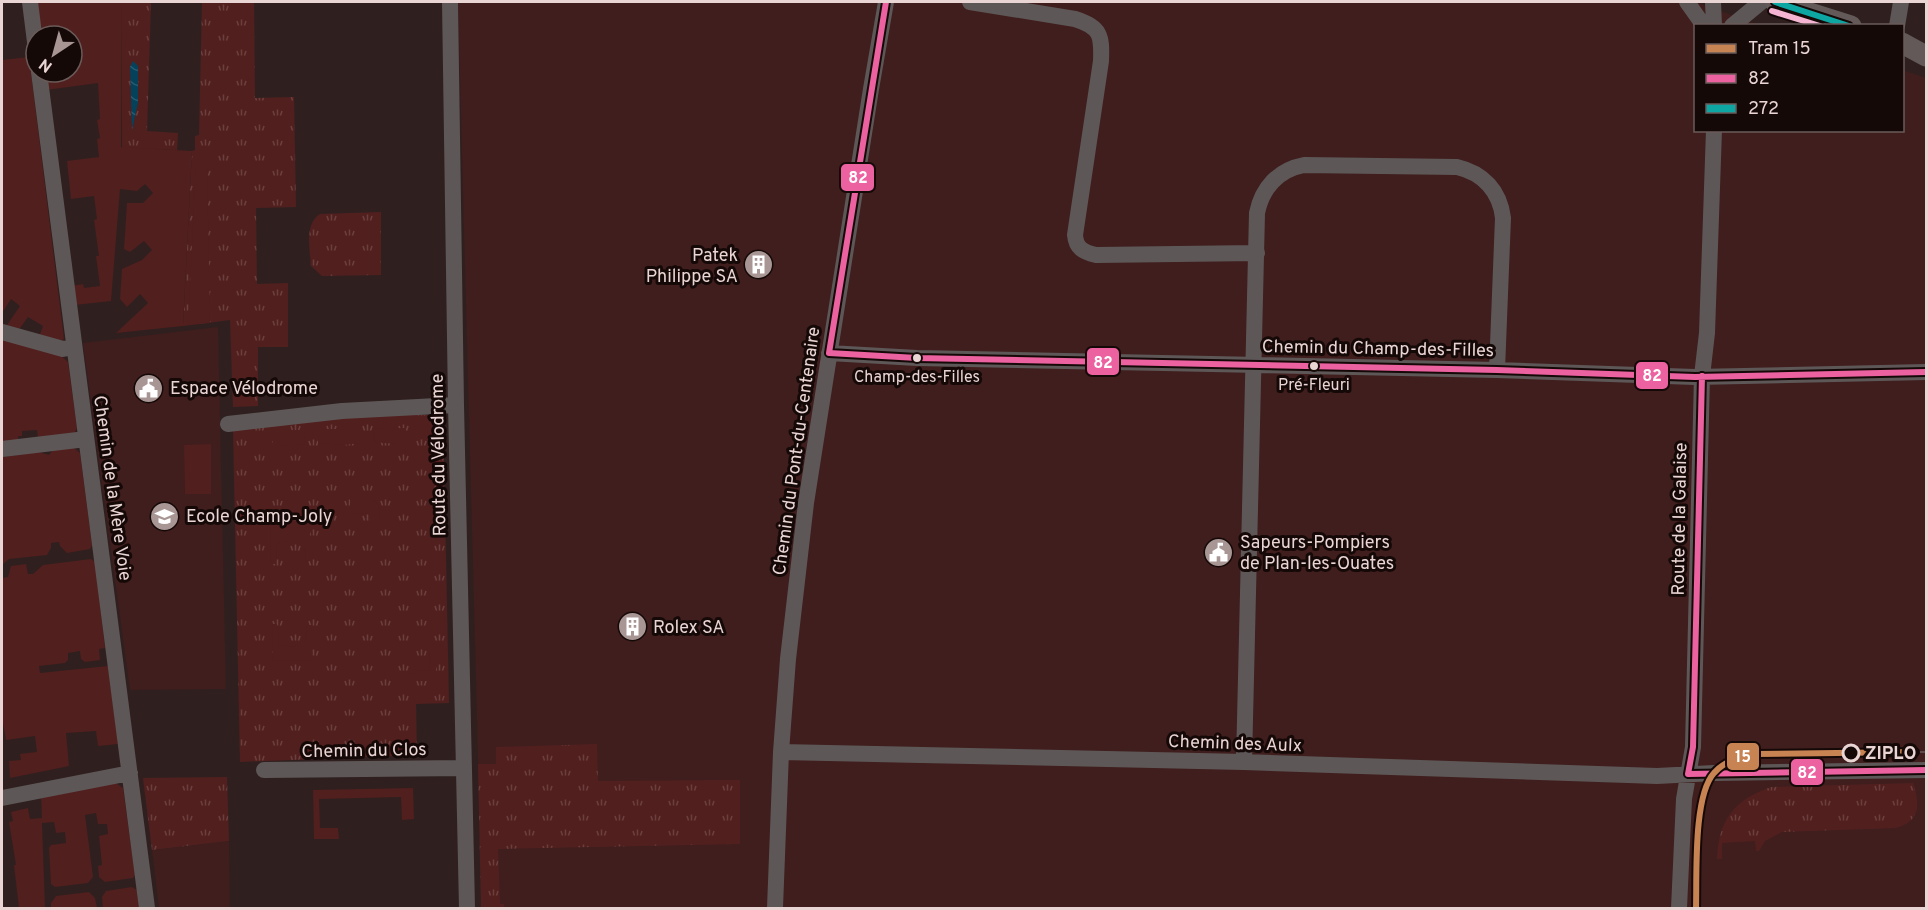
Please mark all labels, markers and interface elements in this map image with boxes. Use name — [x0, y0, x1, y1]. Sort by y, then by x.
north arrow — [24, 24, 84, 84]
legend — [1694, 24, 1904, 132]
text: Tram 15 — [1748, 38, 1811, 61]
text: N — [36, 53, 57, 76]
text: 82 — [1748, 68, 1770, 91]
text: 272 — [1748, 98, 1779, 121]
line badge: 82 — [840, 163, 875, 192]
text: 82 — [848, 169, 868, 189]
place label: Patek Philippe SA — [646, 245, 738, 289]
building icon: Patek Philippe SA — [743, 249, 775, 281]
street label: Chemin du Pont-du-Centenaire — [769, 325, 826, 577]
street label: Chemin du Champ-des-Filles — [1262, 336, 1494, 363]
line badge: 82 — [1086, 347, 1120, 376]
marker: Champ-des-Filles — [911, 352, 923, 364]
text: 82 — [1093, 354, 1113, 374]
marker: Pré-Fleuri — [1308, 360, 1320, 372]
line badge: 82 — [1635, 361, 1669, 390]
text: 82 — [1642, 367, 1662, 387]
place label: Champ-des-Filles — [854, 368, 980, 388]
public building icon: Espace Vélodrome — [133, 372, 165, 404]
street label: Route du Vélodrome — [427, 373, 452, 536]
place label: Pré-Fleuri — [1278, 376, 1350, 396]
place label: Espace Vélodrome — [170, 378, 318, 401]
street label: Chemin de la Mère Voie — [87, 394, 136, 582]
street label: Route de la Galaise — [1668, 442, 1693, 596]
school or university icon: Ecole Champ-Joly — [149, 500, 181, 532]
place label: Ecole Champ-Joly — [186, 506, 332, 529]
place label: Sapeurs-Pompiers de Plan-les-Ouates — [1240, 532, 1394, 576]
public building icon: Sapeurs-Pompiers de Plan-les-Ouates — [1203, 536, 1235, 568]
building icon: Rolex SA — [616, 611, 648, 643]
place label: Rolex SA — [653, 617, 724, 640]
street label: Chemin des Aulx — [1168, 731, 1302, 758]
street label: Chemin du Clos — [301, 739, 427, 764]
line badge: 15 — [1726, 742, 1760, 771]
place label: ZIPLO — [1865, 743, 1917, 766]
marker: ZIPLO — [1842, 744, 1860, 762]
text: 15 — [1735, 748, 1751, 768]
line badge: 82 — [1790, 758, 1824, 786]
text: 82 — [1797, 764, 1817, 784]

